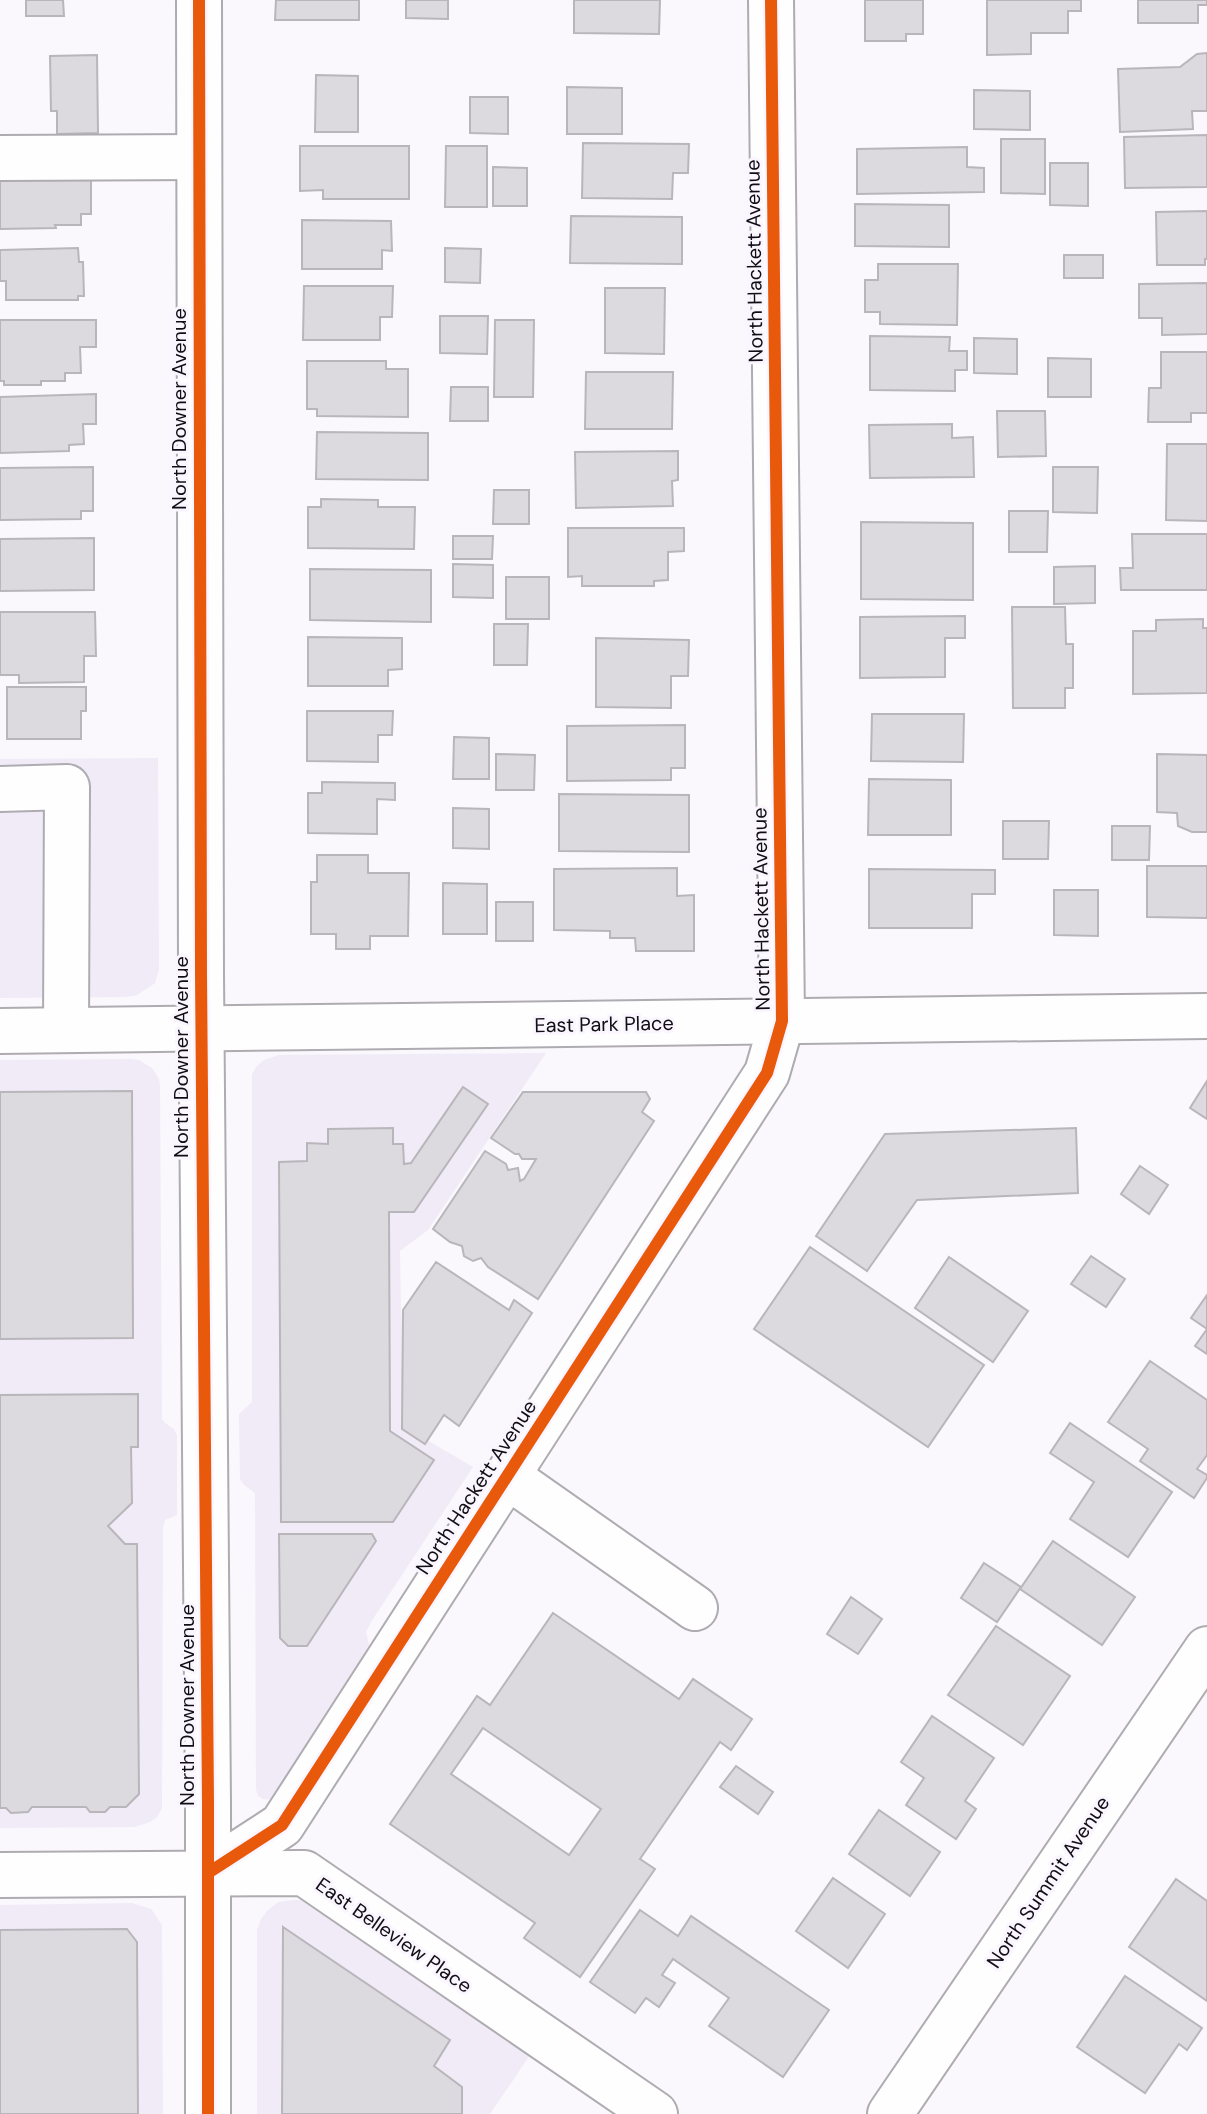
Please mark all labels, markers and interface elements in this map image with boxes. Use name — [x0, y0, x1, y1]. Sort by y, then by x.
street label: North Hackett Avenue — [739, 159, 769, 363]
street label: North Downer Avenue — [166, 308, 192, 510]
street label: North Hackett Avenue — [746, 807, 776, 1011]
street label: North Downer Avenue — [168, 956, 194, 1158]
street label: East Park Place — [534, 1010, 674, 1038]
street label: North Hackett Avenue — [410, 1395, 542, 1579]
street label: North Downer Avenue — [174, 1604, 200, 1806]
street label: North Summit Avenue — [981, 1791, 1115, 1973]
street label: East Belleview Place — [311, 1871, 477, 1999]

